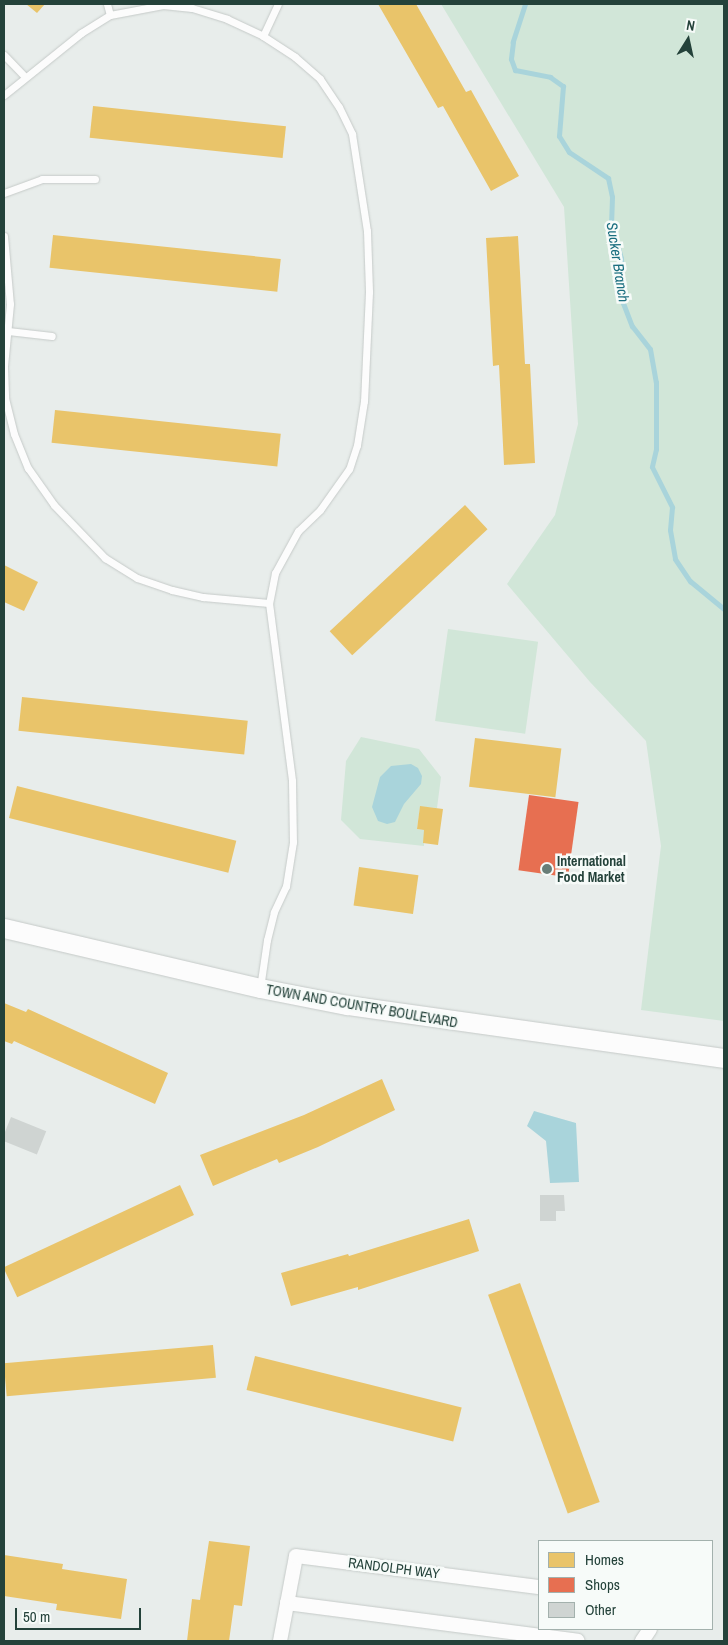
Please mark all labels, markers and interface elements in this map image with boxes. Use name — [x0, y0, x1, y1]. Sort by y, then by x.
north arrow — [663, 15, 713, 65]
text: N — [685, 16, 696, 35]
water label: Sucker Branch — [603, 221, 633, 303]
place label: International Food Market — [557, 853, 626, 886]
marker: International Food Market — [541, 863, 553, 875]
street label: TOWN AND COUNTRY BOULEVARD — [264, 981, 460, 1031]
legend — [538, 1540, 713, 1630]
text: Homes — [585, 1549, 624, 1570]
street label: RANDOLPH WAY — [347, 1554, 441, 1582]
text: Shops — [585, 1574, 620, 1595]
scale bar — [18, 1598, 144, 1630]
text: Other — [585, 1599, 616, 1620]
text: 50 m — [23, 1606, 50, 1627]

